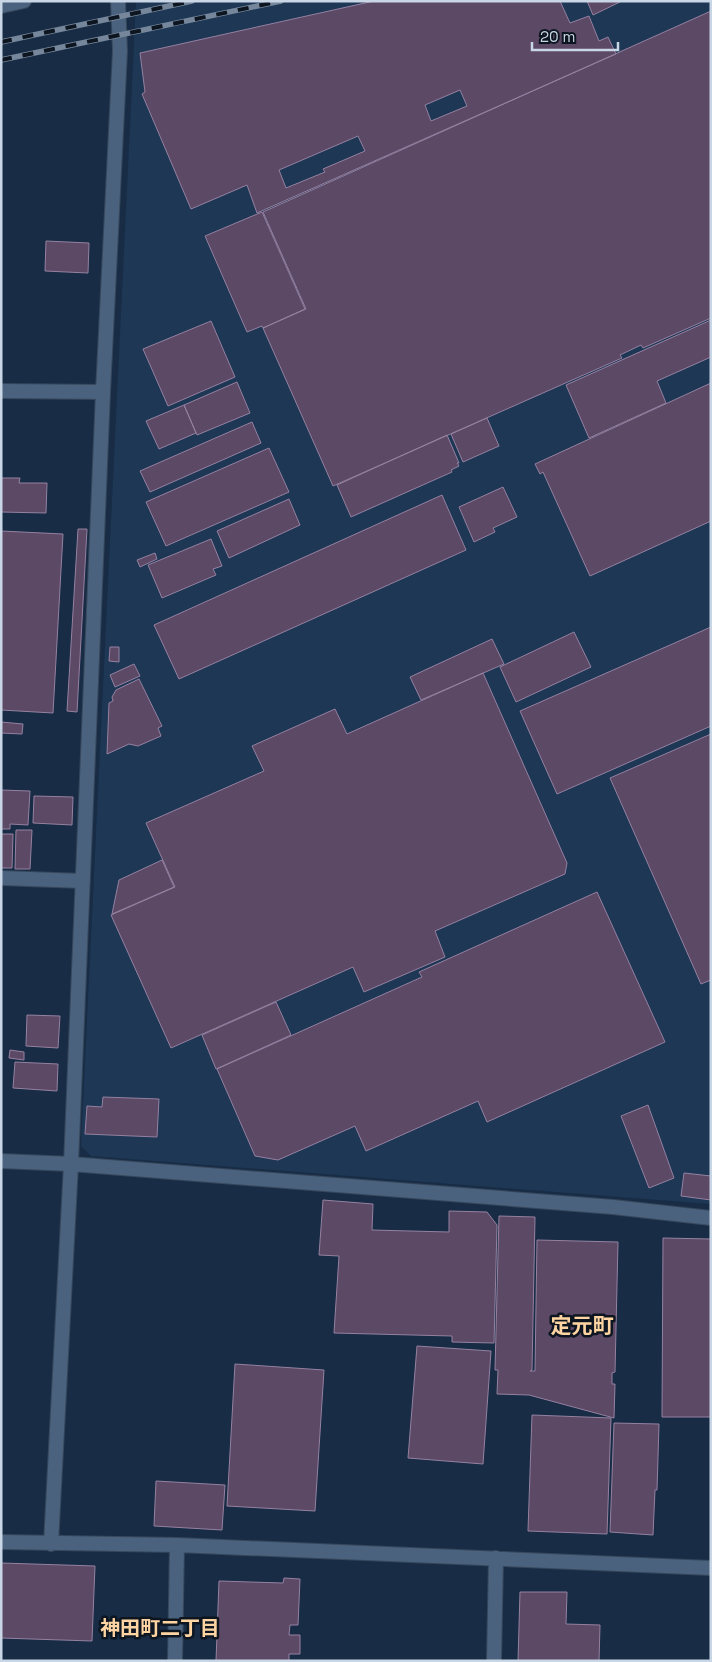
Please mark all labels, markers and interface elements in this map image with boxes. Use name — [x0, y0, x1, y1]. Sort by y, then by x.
scale bar — [532, 20, 618, 52]
text: 20 m — [540, 27, 575, 46]
district label: 定元町 — [551, 1312, 614, 1339]
district label: 神田町二丁目 — [100, 1615, 220, 1641]

